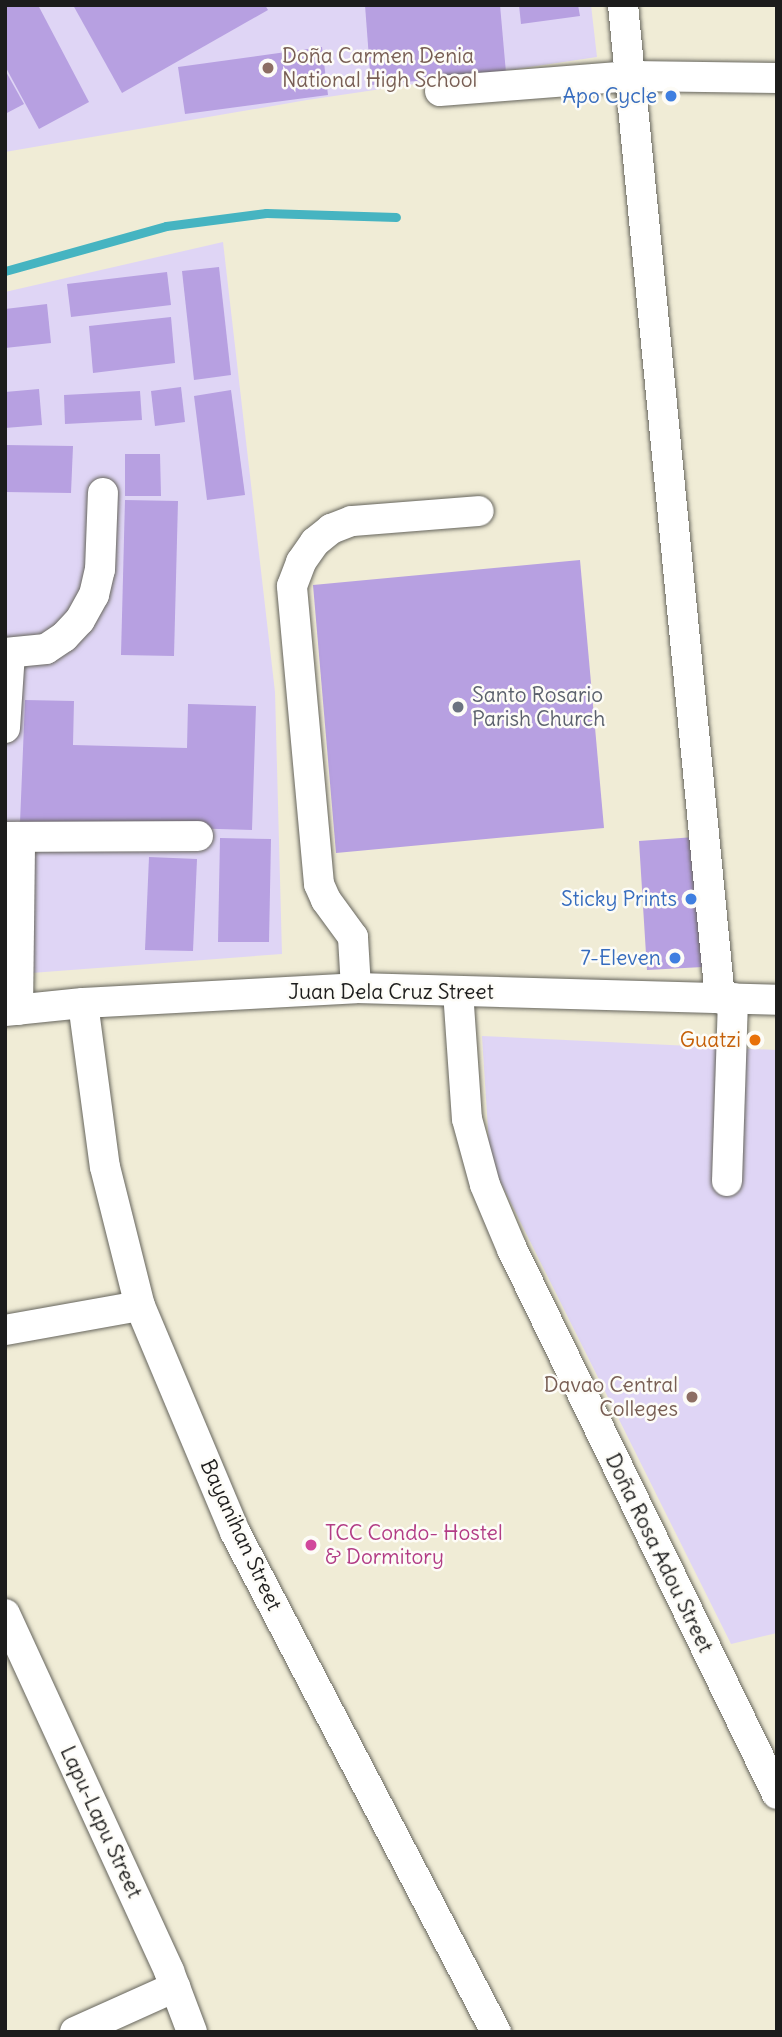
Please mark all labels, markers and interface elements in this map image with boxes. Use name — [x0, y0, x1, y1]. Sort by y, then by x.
place label: Doña Carmen Denia National High School — [282, 43, 477, 93]
marker: Doña Carmen Denia National High School — [260, 60, 276, 76]
place label: Apo Cycle — [563, 83, 657, 109]
marker: Apo Cycle — [663, 88, 679, 104]
place label: Santo Rosario Parish Church — [472, 682, 605, 732]
marker: Santo Rosario Parish Church — [450, 699, 466, 715]
place label: Sticky Prints — [561, 886, 677, 912]
marker: Sticky Prints — [683, 891, 699, 907]
place label: 7-Eleven — [580, 945, 661, 971]
marker: 7-Eleven — [667, 950, 683, 966]
street label: Juan Dela Cruz Street — [288, 979, 494, 1005]
place label: Guatzi — [680, 1027, 741, 1053]
marker: Guatzi — [747, 1032, 763, 1048]
place label: Davao Central Colleges — [544, 1372, 678, 1422]
marker: Davao Central Colleges — [684, 1389, 700, 1405]
street label: Doña Rosa Adou Street — [600, 1449, 718, 1657]
street label: Bayanihan Street — [195, 1455, 287, 1615]
place label: TCC Condo- Hostel & Dormitory — [325, 1520, 503, 1570]
marker: TCC Condo- Hostel & Dormitory — [303, 1537, 319, 1553]
street label: Lapu-Lapu Street — [55, 1742, 147, 1902]

